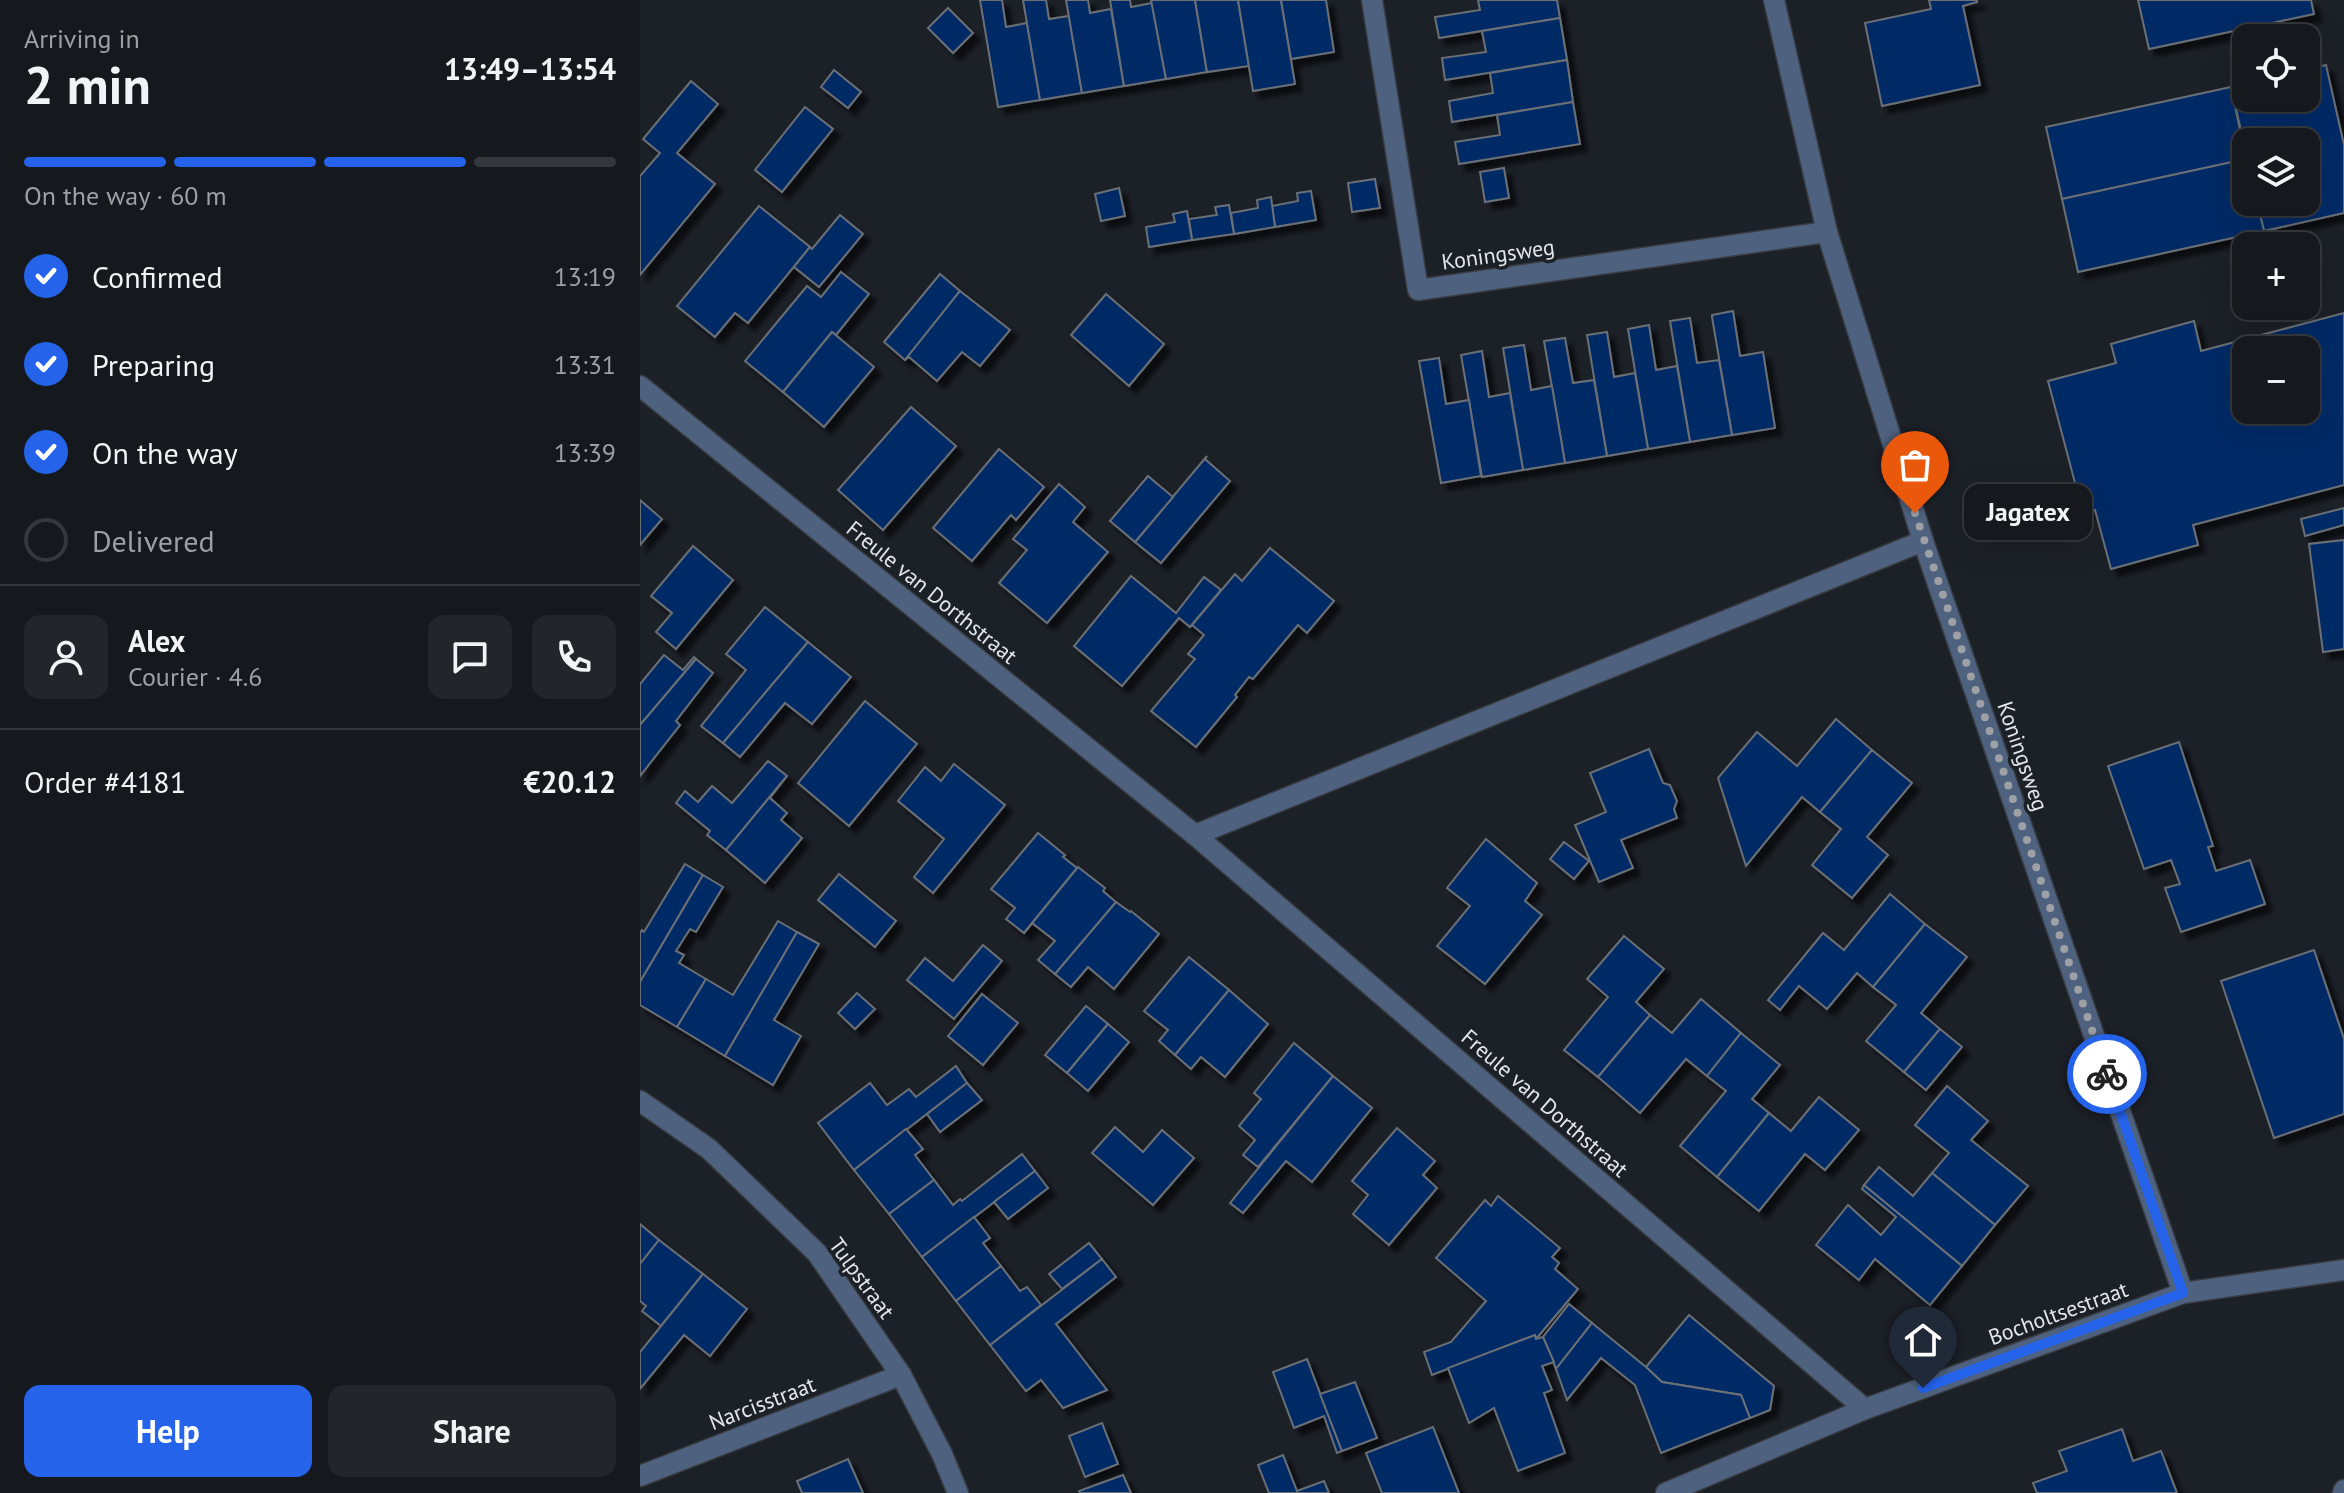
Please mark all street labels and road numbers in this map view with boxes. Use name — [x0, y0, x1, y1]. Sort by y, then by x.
street label: Koningsweg — [1440, 232, 1556, 276]
street label: Freule van Dorthstraat — [841, 514, 1024, 670]
street label: Koningsweg — [1991, 698, 2055, 814]
street label: Freule van Dorthstraat — [1456, 1023, 1635, 1183]
street label: Tulpstraat — [823, 1232, 901, 1325]
street label: Bocholtsestraat — [1985, 1275, 2132, 1351]
street label: Narcisstraat — [705, 1370, 820, 1436]

